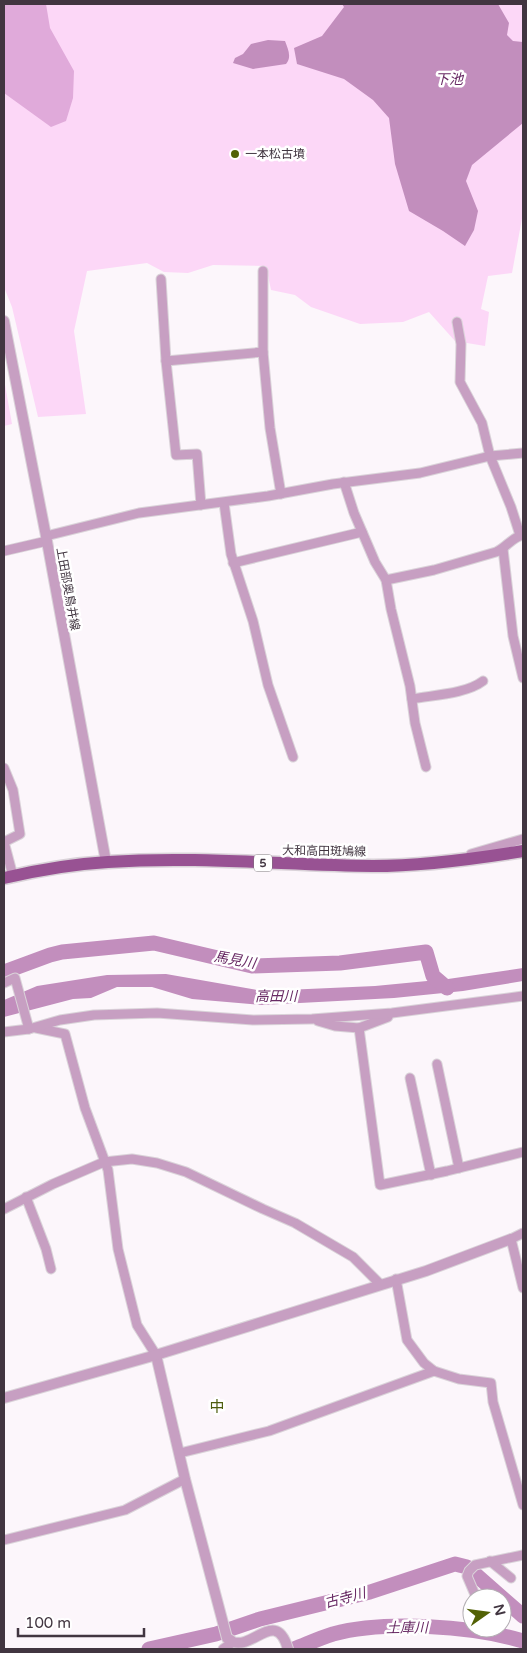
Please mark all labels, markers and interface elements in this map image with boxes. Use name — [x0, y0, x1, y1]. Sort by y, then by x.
water label: 下池 — [435, 71, 465, 88]
place label: 一本松古墳 — [245, 147, 305, 161]
marker: 一本松古墳 — [229, 148, 241, 160]
street label: 上田部奥鳥井線 — [54, 546, 82, 632]
street label: 大和高田斑鳩線 — [282, 843, 366, 859]
road number: 5 — [254, 854, 272, 871]
water label: 馬見川 — [213, 948, 259, 972]
water label: 高田川 — [255, 988, 299, 1005]
district label: 中 — [209, 1398, 225, 1416]
water label: 古寺川 — [323, 1584, 369, 1612]
north arrow — [462, 1588, 512, 1638]
text: N — [490, 1602, 509, 1617]
scale bar — [18, 1606, 144, 1638]
text: 100 m — [25, 1614, 71, 1632]
water label: 土庫川 — [386, 1619, 430, 1637]

